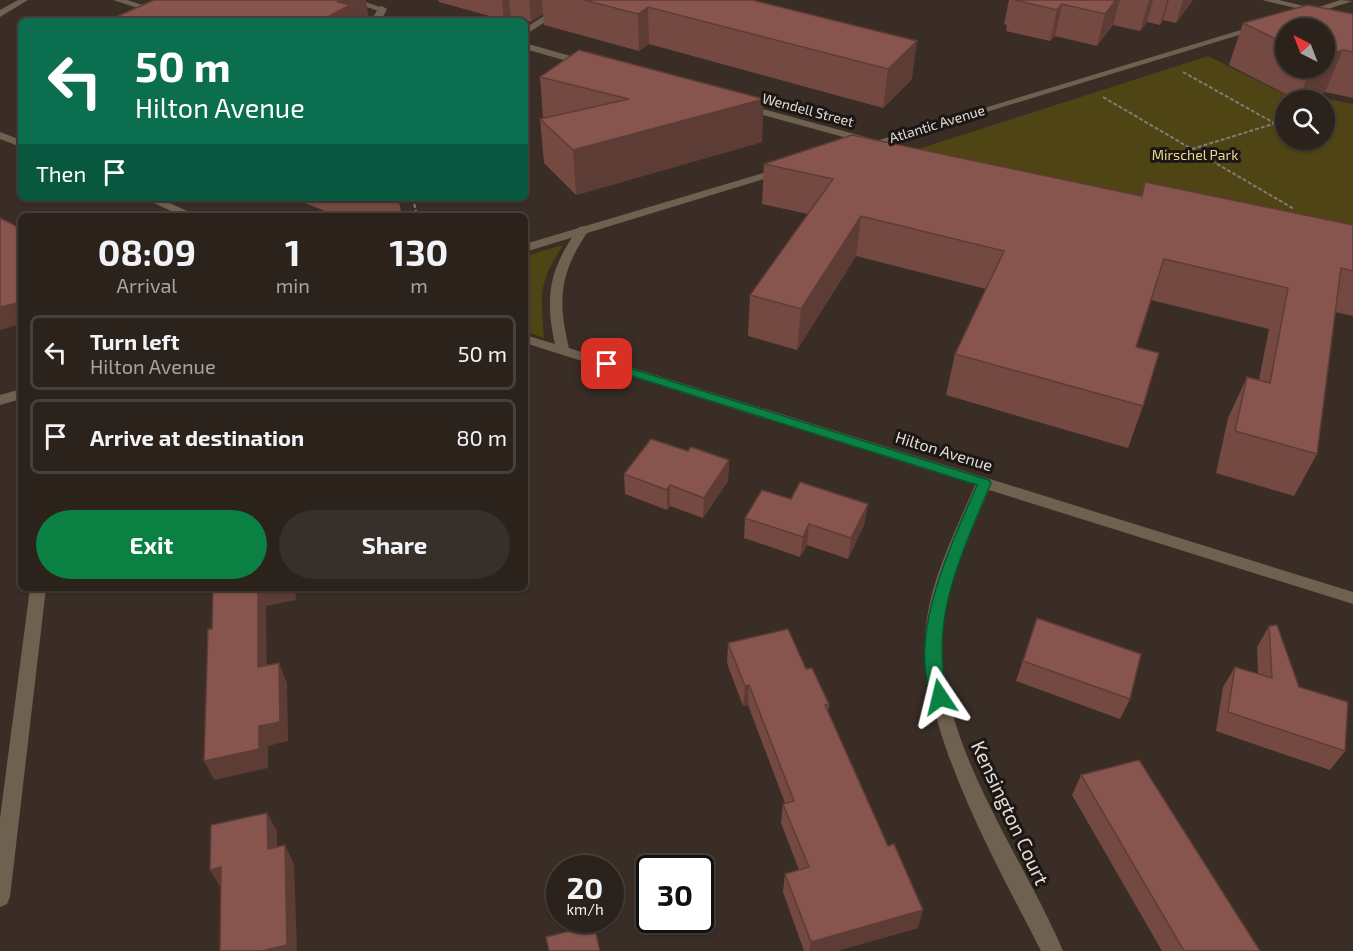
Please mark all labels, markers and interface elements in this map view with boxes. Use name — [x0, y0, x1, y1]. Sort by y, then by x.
north arrow — [1275, 18, 1335, 78]
map controls — [1275, 18, 1335, 150]
text: 50 m — [135, 40, 231, 90]
icon: left — [36, 42, 114, 120]
street label: Wendell Street — [760, 89, 856, 130]
button: search — [1275, 90, 1335, 150]
text: Hilton Avenue — [135, 91, 305, 123]
street label: Atlantic Avenue — [887, 101, 987, 146]
park label: Mirschel Park — [1152, 146, 1238, 163]
icon: arrive — [98, 156, 131, 189]
text: Then — [36, 160, 86, 186]
text: 08:09 — [98, 230, 196, 273]
text: 1 — [285, 230, 301, 273]
text: 130 — [390, 230, 448, 273]
text: Arrival — [116, 273, 177, 297]
text: min — [276, 273, 310, 297]
text: m — [410, 273, 428, 297]
text: Turn left — [90, 328, 179, 354]
icon: left — [39, 336, 72, 369]
pin — [581, 338, 632, 389]
text: 50 m — [458, 340, 507, 366]
icon: arrive — [590, 347, 623, 380]
text: Hilton Avenue — [90, 354, 216, 378]
icon: arrive — [39, 420, 72, 453]
text: Arrive at destination — [90, 424, 304, 450]
text: 80 m — [456, 424, 507, 450]
street label: Hilton Avenue — [893, 427, 995, 474]
button: Exit — [36, 510, 267, 579]
button: Share — [279, 510, 510, 579]
position arrow — [908, 665, 972, 729]
street label: Kensington Court — [967, 737, 1055, 889]
speed limit sign: 30 — [636, 855, 714, 933]
text: 20 — [567, 869, 603, 905]
text: km/h — [566, 900, 604, 918]

